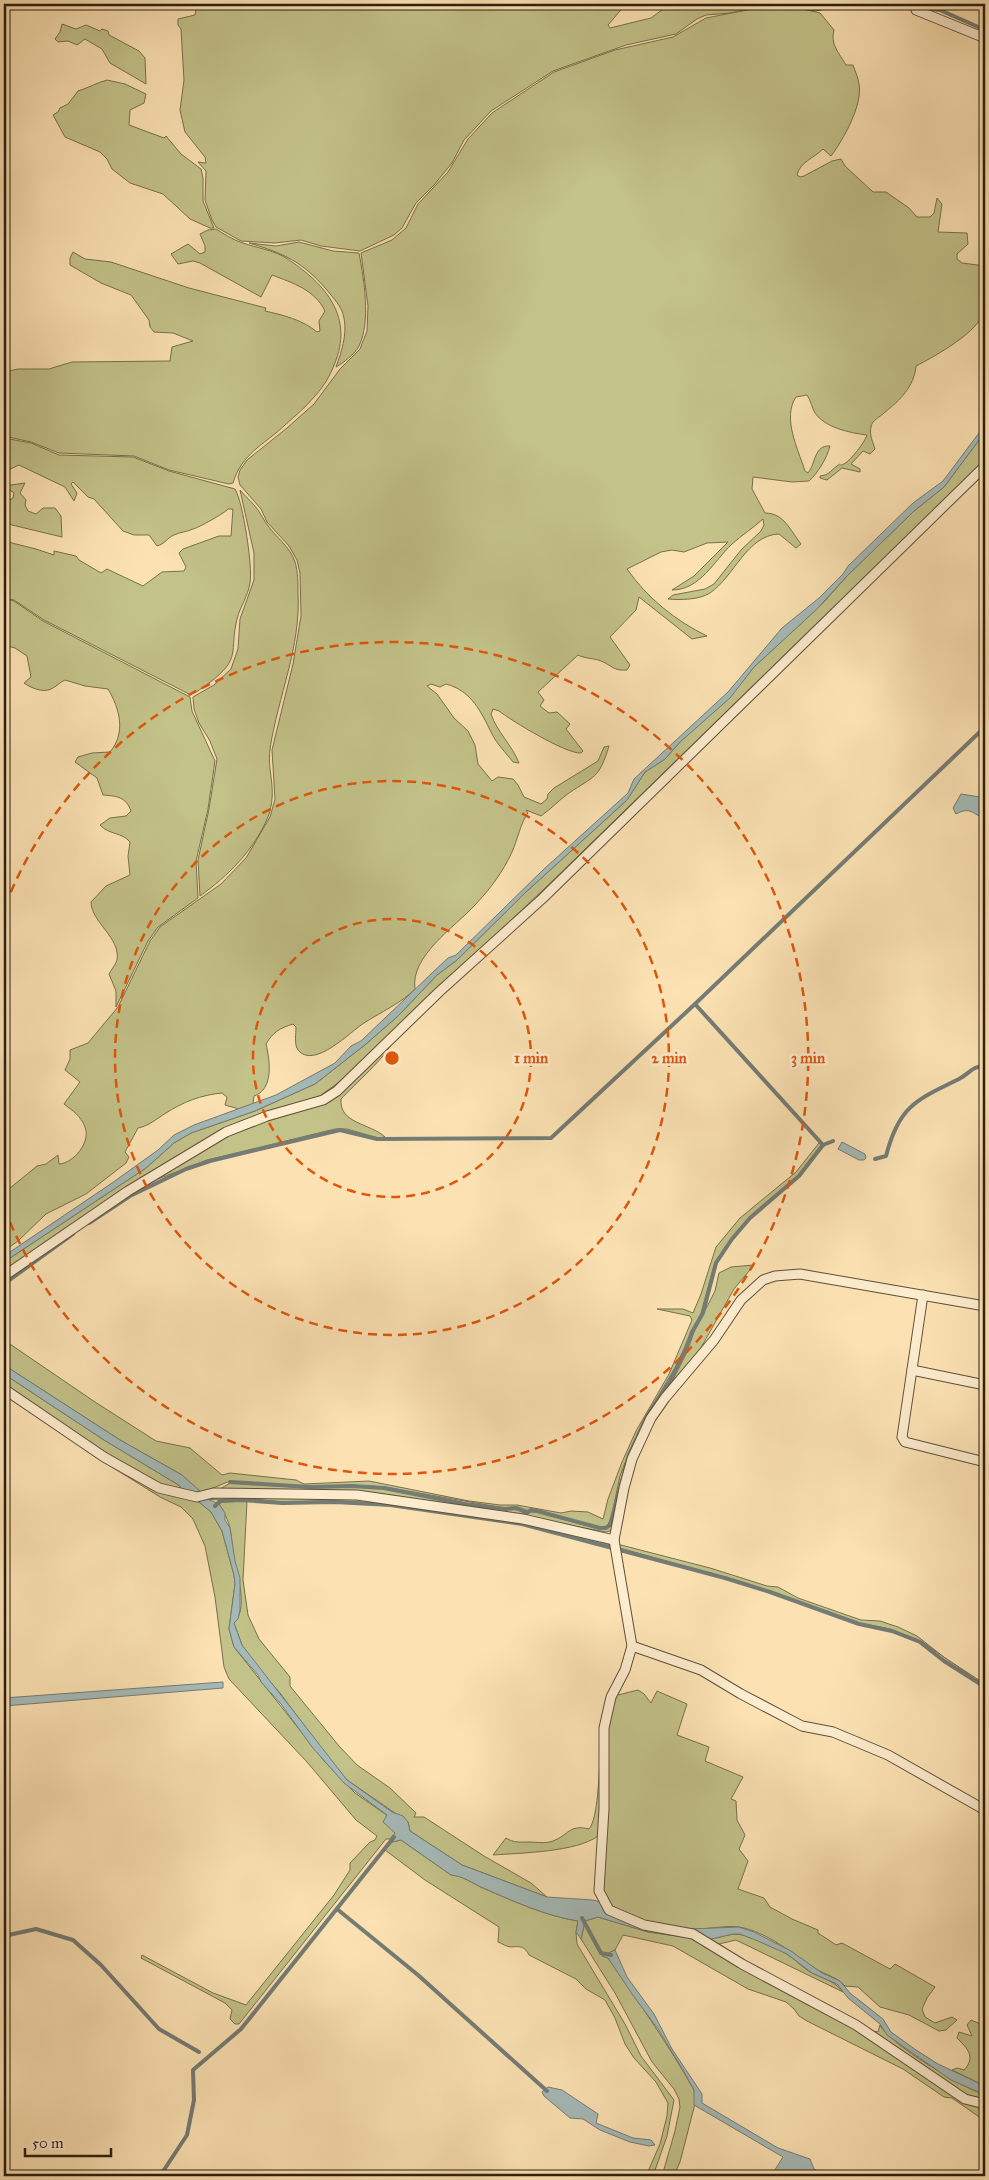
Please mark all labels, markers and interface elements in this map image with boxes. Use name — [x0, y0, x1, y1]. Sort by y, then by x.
centre of rings — [383, 1049, 401, 1067]
text: 1 min — [514, 1049, 549, 1067]
text: 2 min — [651, 1049, 688, 1067]
text: 3 min — [791, 1049, 826, 1068]
scale bar — [25, 2125, 111, 2157]
text: 50 m — [32, 2134, 64, 2152]

